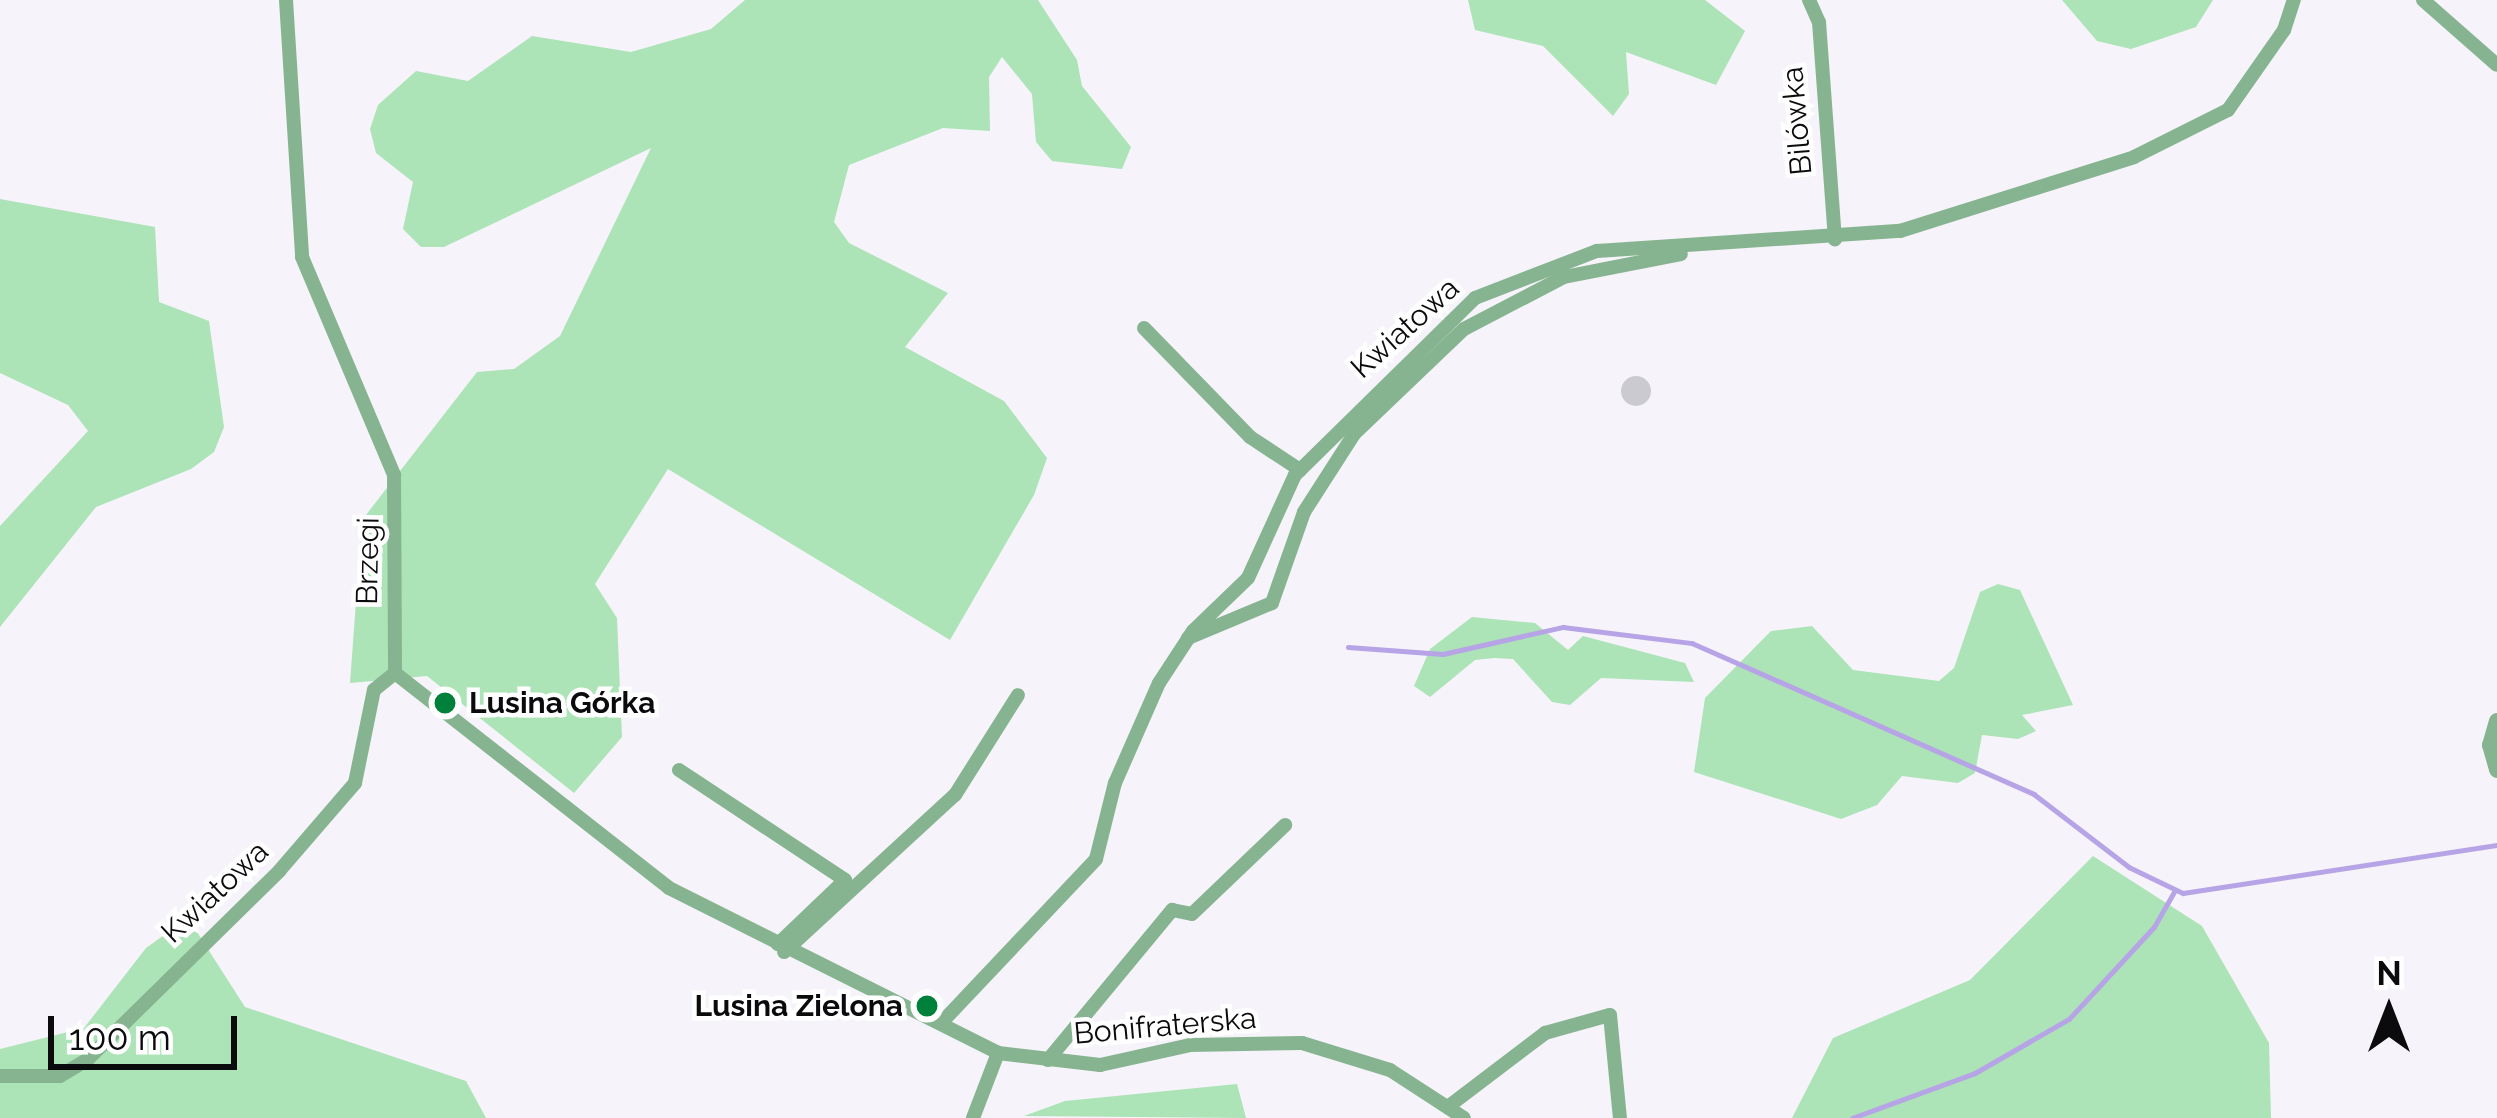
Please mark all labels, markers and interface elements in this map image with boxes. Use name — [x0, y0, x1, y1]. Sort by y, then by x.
street label: Bilówka — [1774, 65, 1820, 177]
street label: Kwiatowa — [1344, 270, 1466, 386]
street label: Brzegi — [349, 517, 387, 605]
place label: Lusina Górka — [469, 685, 655, 721]
marker: Lusina Górka — [432, 690, 458, 716]
street label: Kwiatowa — [154, 834, 276, 950]
north arrow — [2329, 950, 2449, 1070]
text: N — [2376, 954, 2402, 993]
place label: Lusina Zielona — [694, 988, 903, 1024]
scale bar — [54, 992, 243, 1066]
marker: Lusina Zielona — [914, 993, 940, 1019]
street label: Bonifraterska — [1072, 1000, 1258, 1052]
text: 100 m — [69, 1016, 171, 1058]

